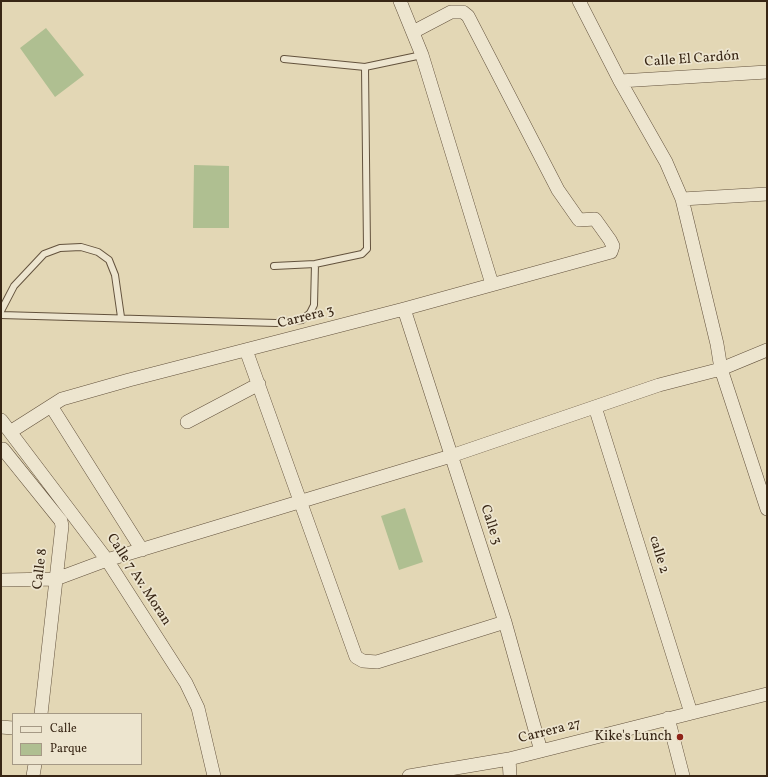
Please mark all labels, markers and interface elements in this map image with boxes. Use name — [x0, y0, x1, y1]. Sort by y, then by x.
street label: Calle El Cardón — [644, 48, 740, 72]
street label: Carrera 3 — [276, 303, 336, 333]
street label: Calle 3 — [476, 503, 504, 547]
street label: Calle 7 Av. Moran — [102, 531, 174, 629]
street label: calle 2 — [644, 534, 672, 576]
street label: Calle 8 — [30, 548, 52, 590]
legend — [12, 713, 142, 765]
street label: Carrera 27 — [517, 716, 583, 748]
text: Calle — [50, 721, 77, 737]
place label: Kike's Lunch — [595, 729, 672, 745]
marker: Kike's Lunch — [675, 732, 685, 742]
text: Parque — [50, 741, 87, 757]

